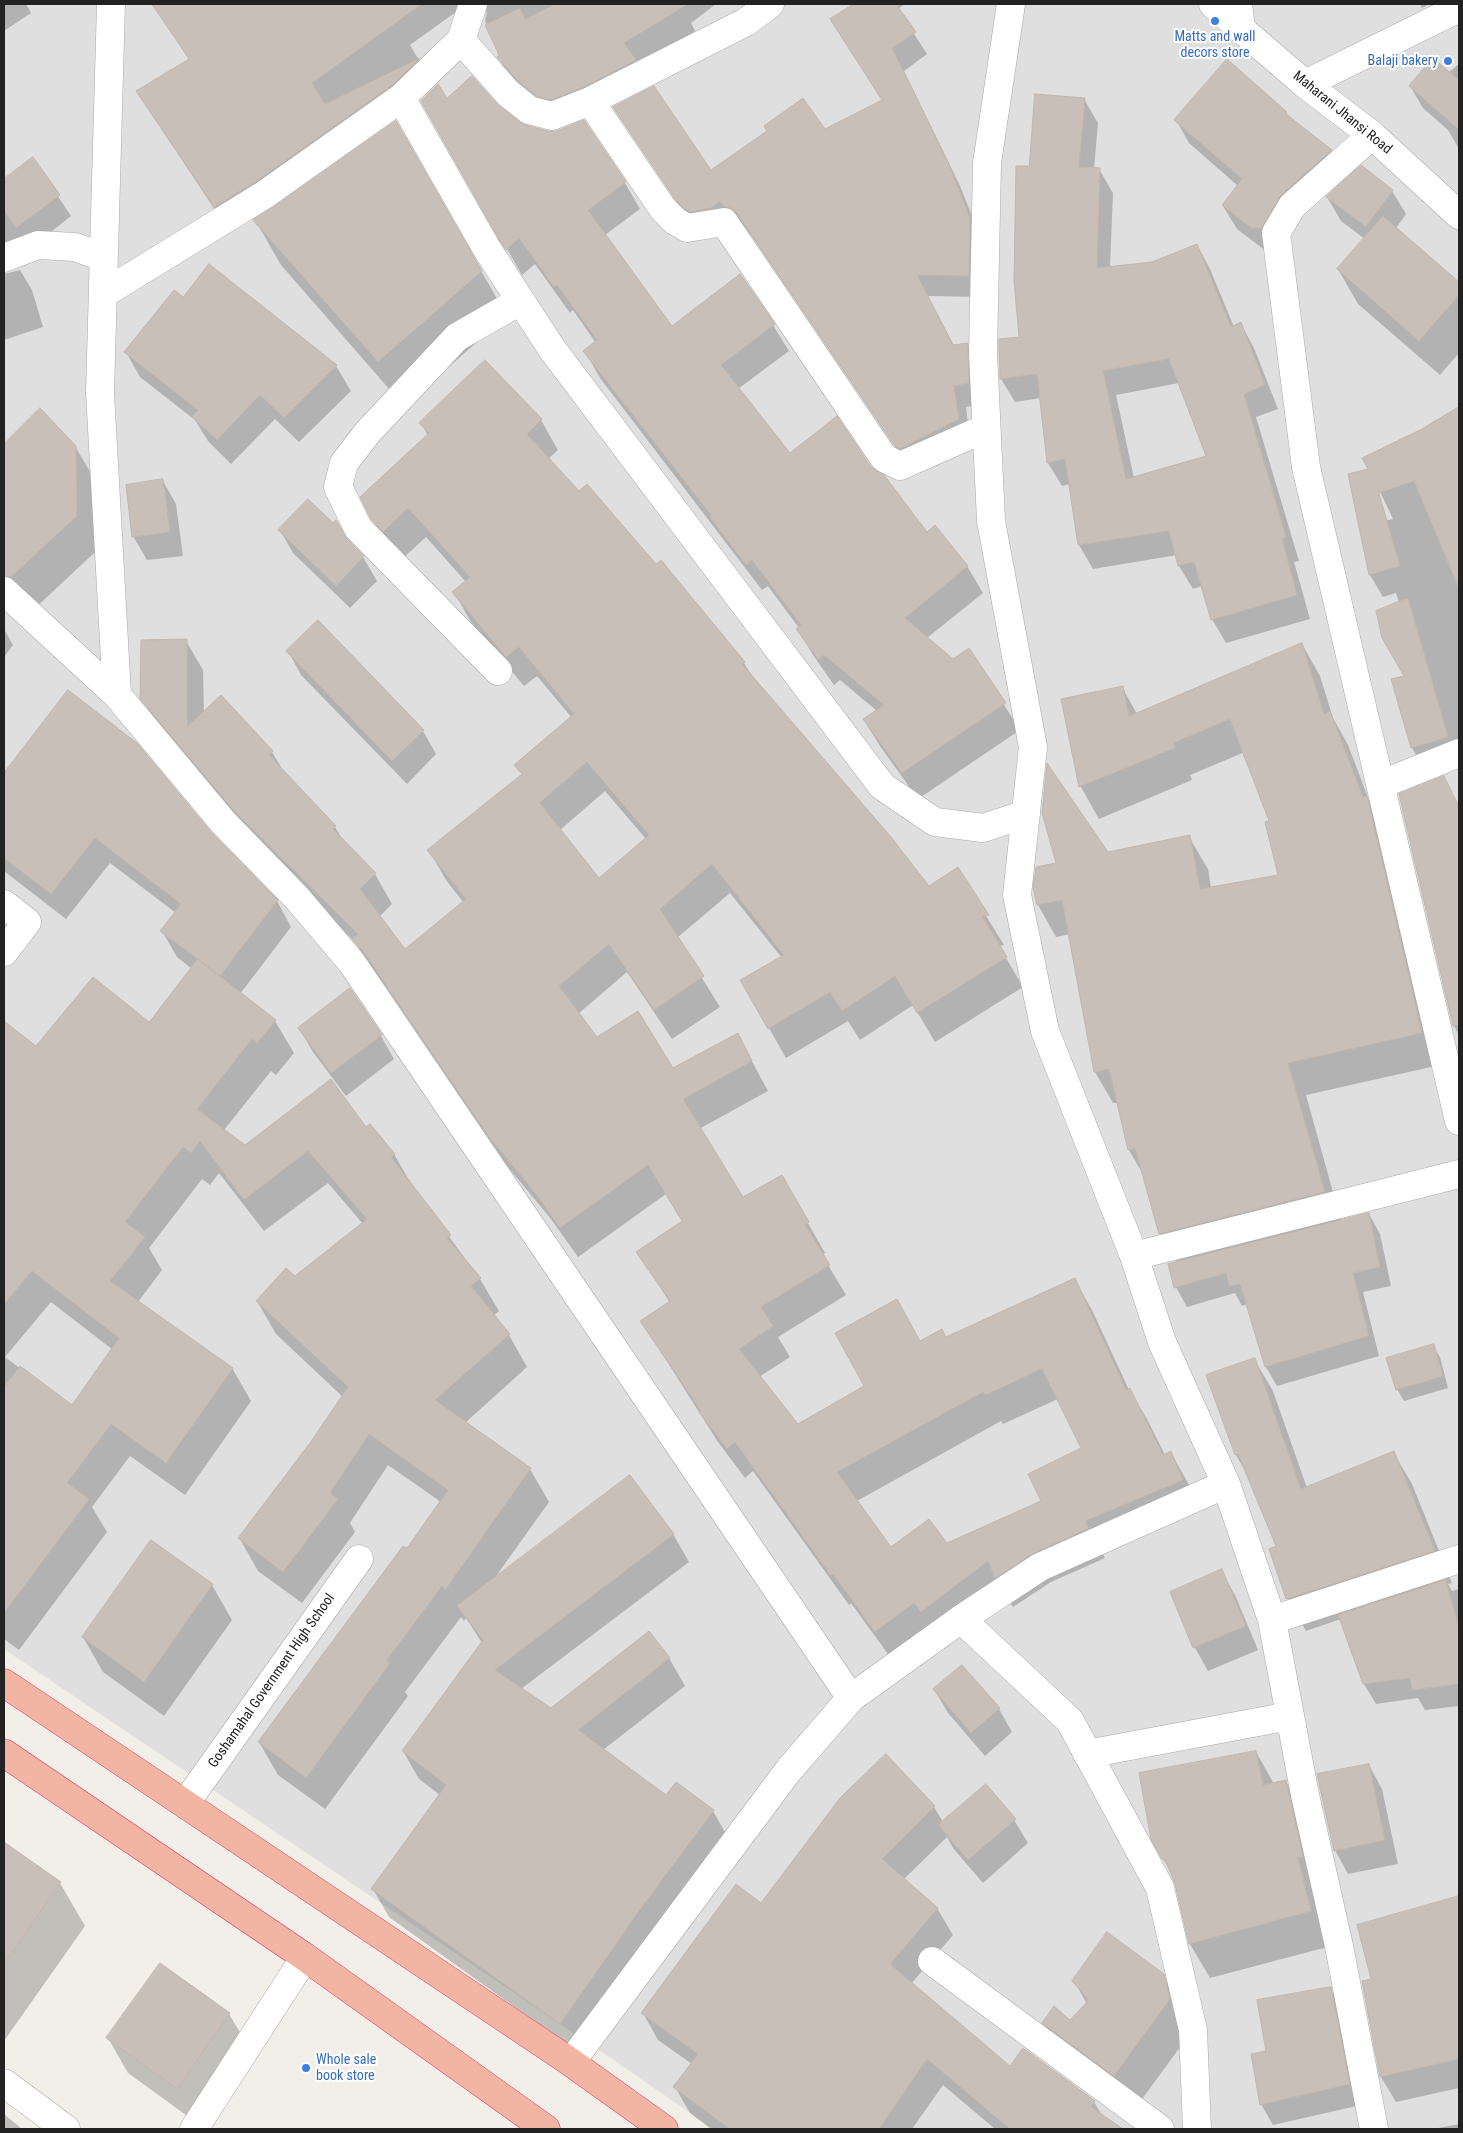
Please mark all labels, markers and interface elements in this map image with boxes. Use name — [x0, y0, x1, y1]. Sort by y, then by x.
marker: Matts and wall decors store — [1209, 15, 1221, 27]
place label: Matts and wall decors store — [1174, 29, 1256, 62]
place label: Balaji bakery — [1368, 53, 1438, 69]
marker: Balaji bakery — [1442, 55, 1454, 67]
street label: Maharani Jhansi Road — [1289, 68, 1395, 158]
street label: Goshamahal Government High School — [205, 1591, 339, 1771]
place label: Whole sale book store — [316, 2052, 376, 2084]
marker: Whole sale book store — [300, 2062, 312, 2074]

